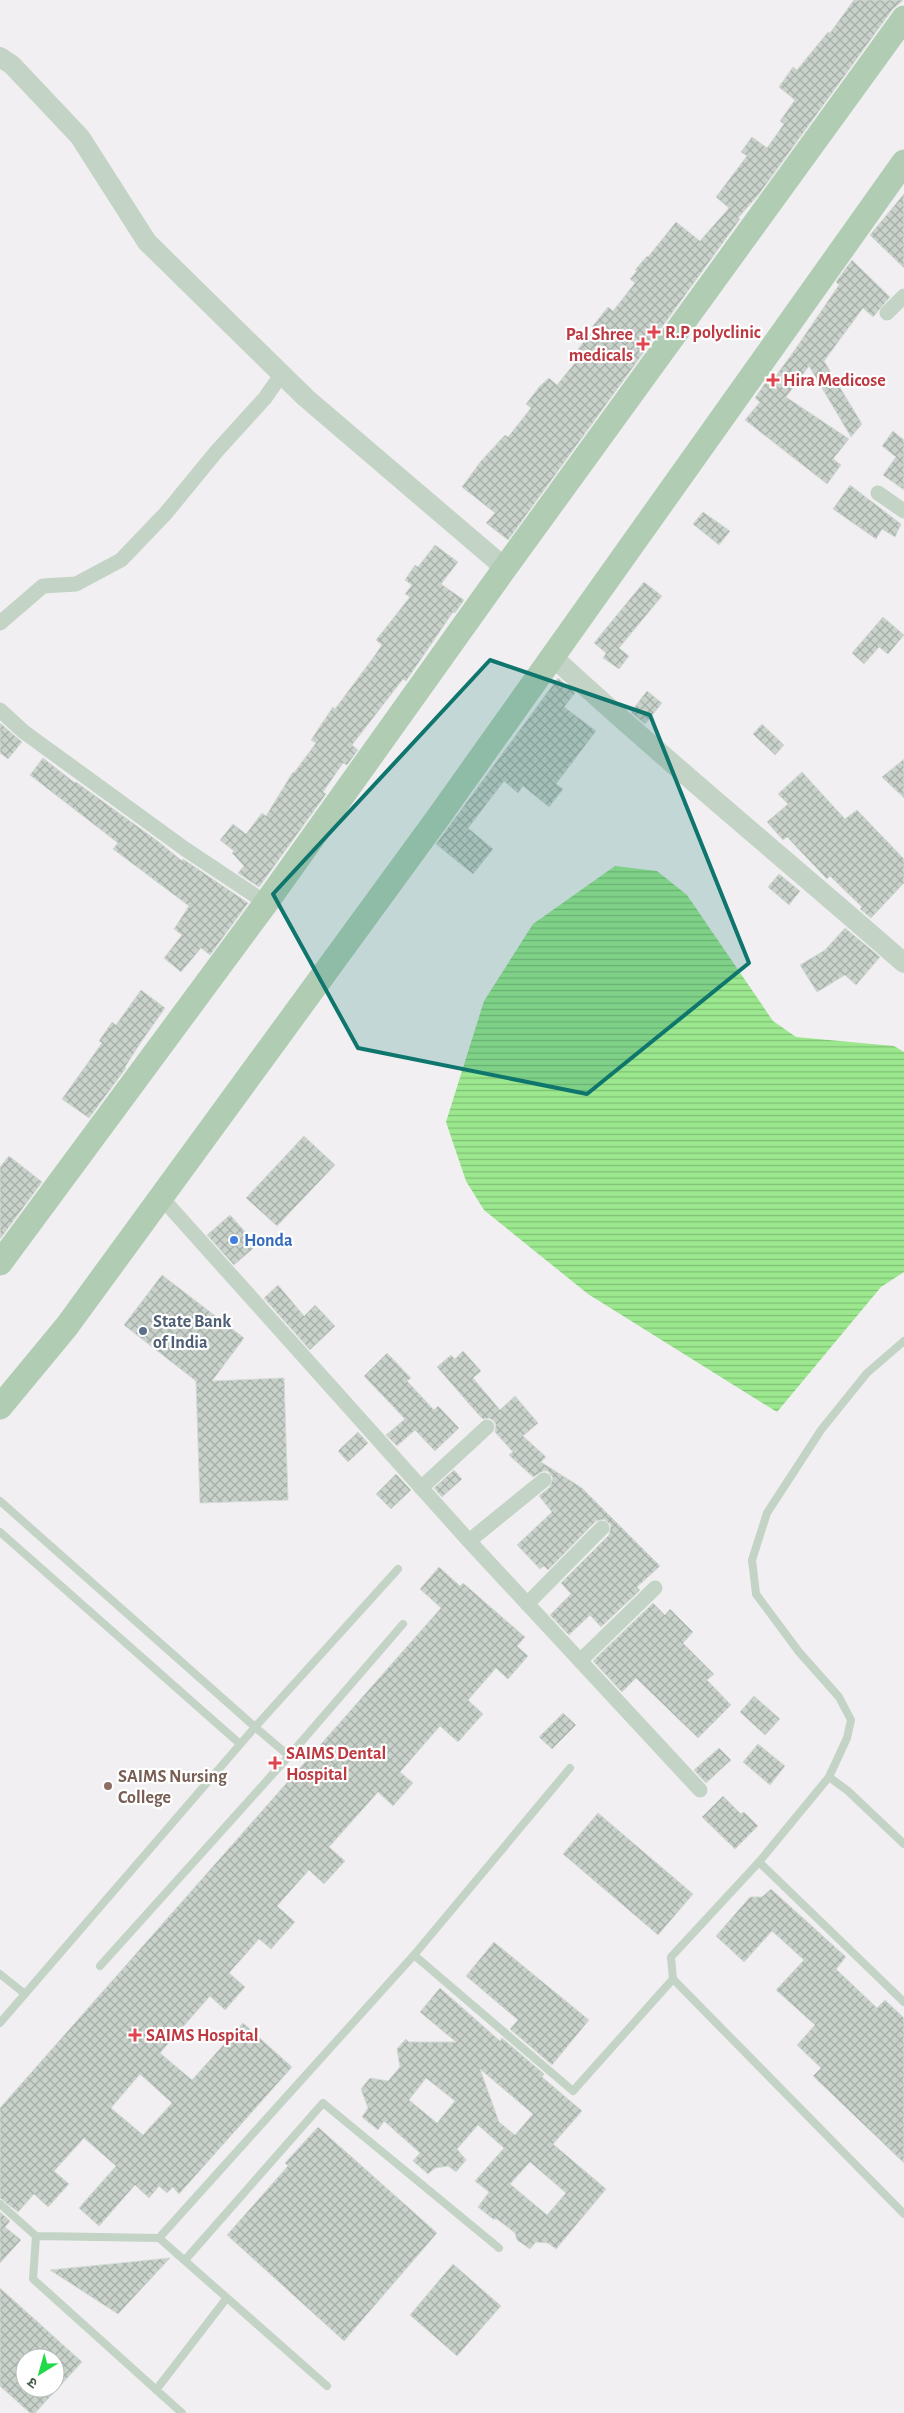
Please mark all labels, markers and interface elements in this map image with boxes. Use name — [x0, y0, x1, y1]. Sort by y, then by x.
place label: R.P polyclinic — [665, 324, 761, 342]
marker: R.P polyclinic — [647, 325, 661, 339]
place label: Pal Shree medicals — [566, 326, 633, 365]
marker: Pal Shree medicals — [637, 338, 649, 350]
place label: Hira Medicose — [783, 372, 886, 390]
marker: Hira Medicose — [767, 374, 779, 386]
place label: Honda — [244, 1232, 293, 1250]
marker: Honda — [228, 1234, 240, 1246]
place label: State Bank of India — [153, 1313, 231, 1352]
marker: State Bank of India — [137, 1325, 149, 1337]
place label: SAIMS Dental Hospital — [286, 1745, 386, 1784]
marker: SAIMS Dental Hospital — [268, 1756, 282, 1770]
place label: SAIMS Nursing College — [118, 1768, 228, 1807]
marker: SAIMS Nursing College — [102, 1780, 114, 1792]
place label: SAIMS Hospital — [146, 2027, 259, 2045]
marker: SAIMS Hospital — [128, 2028, 142, 2042]
north arrow — [15, 2348, 65, 2398]
text: उ — [25, 2374, 40, 2391]

